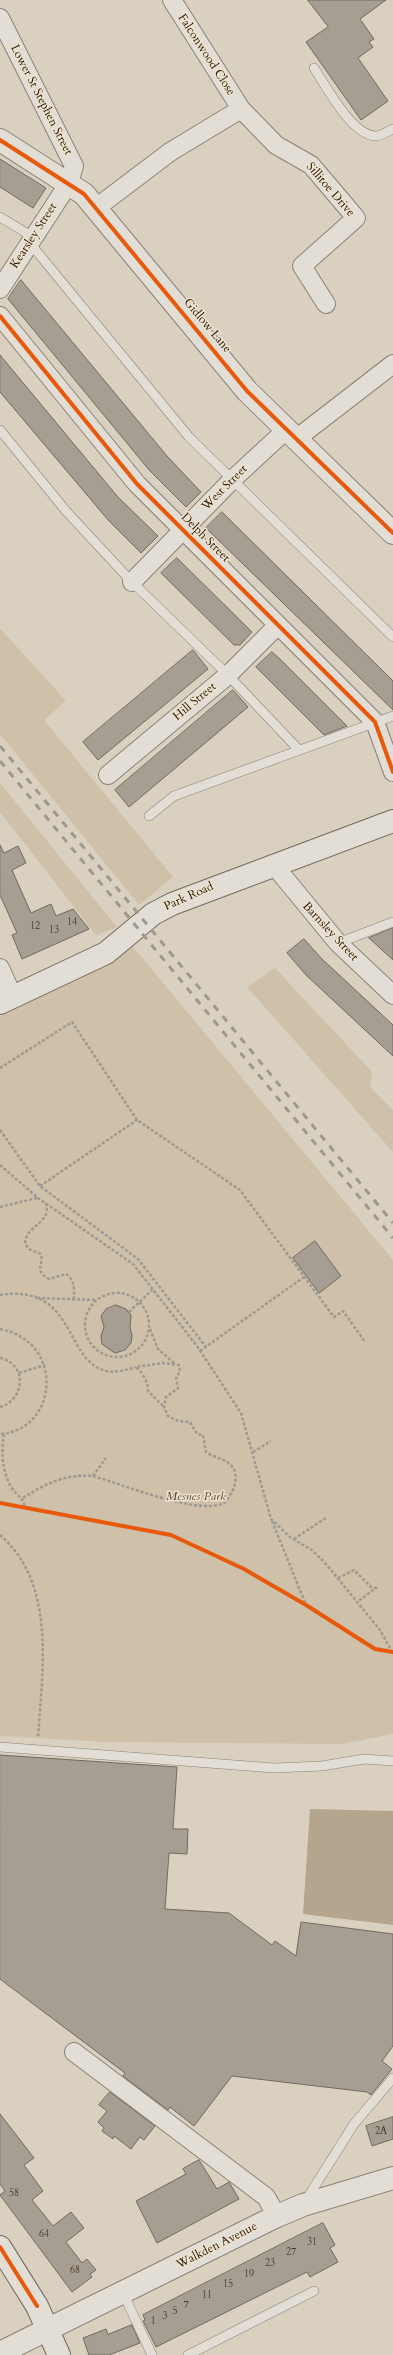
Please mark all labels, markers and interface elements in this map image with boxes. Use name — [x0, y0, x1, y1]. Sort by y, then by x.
street label: Falconwood Close — [174, 12, 238, 98]
street label: Lower St Stephen Street — [7, 42, 75, 158]
street label: Sillitoe Drive — [303, 160, 357, 220]
street label: Kearsley Street — [8, 201, 60, 271]
street label: Gidlow Lane — [180, 296, 234, 356]
street label: West Street — [199, 462, 251, 514]
street label: Delph Street — [178, 511, 232, 565]
street label: Hill Street — [171, 680, 219, 724]
street label: Park Road — [162, 880, 216, 914]
street label: Barnsley Street — [299, 899, 361, 965]
house number: 14 — [67, 917, 77, 929]
house number: 12 — [30, 921, 40, 933]
house number: 13 — [49, 925, 59, 937]
park label: Mesnes Park — [166, 1490, 226, 1504]
house number: 2A — [375, 2126, 387, 2138]
house number: 58 — [9, 2188, 19, 2200]
street label: Walkden Avenue — [174, 2219, 260, 2273]
house number: 64 — [39, 2229, 49, 2241]
house number: 31 — [307, 2237, 317, 2249]
house number: 27 — [286, 2247, 296, 2259]
house number: 23 — [265, 2258, 275, 2270]
house number: 68 — [70, 2265, 80, 2277]
house number: 19 — [244, 2269, 254, 2281]
house number: 15 — [223, 2279, 233, 2291]
house number: 11 — [202, 2290, 212, 2302]
house number: 7 — [183, 2300, 189, 2312]
house number: 5 — [172, 2306, 178, 2318]
house number: 3 — [162, 2311, 168, 2323]
house number: 1 — [150, 2316, 156, 2328]

